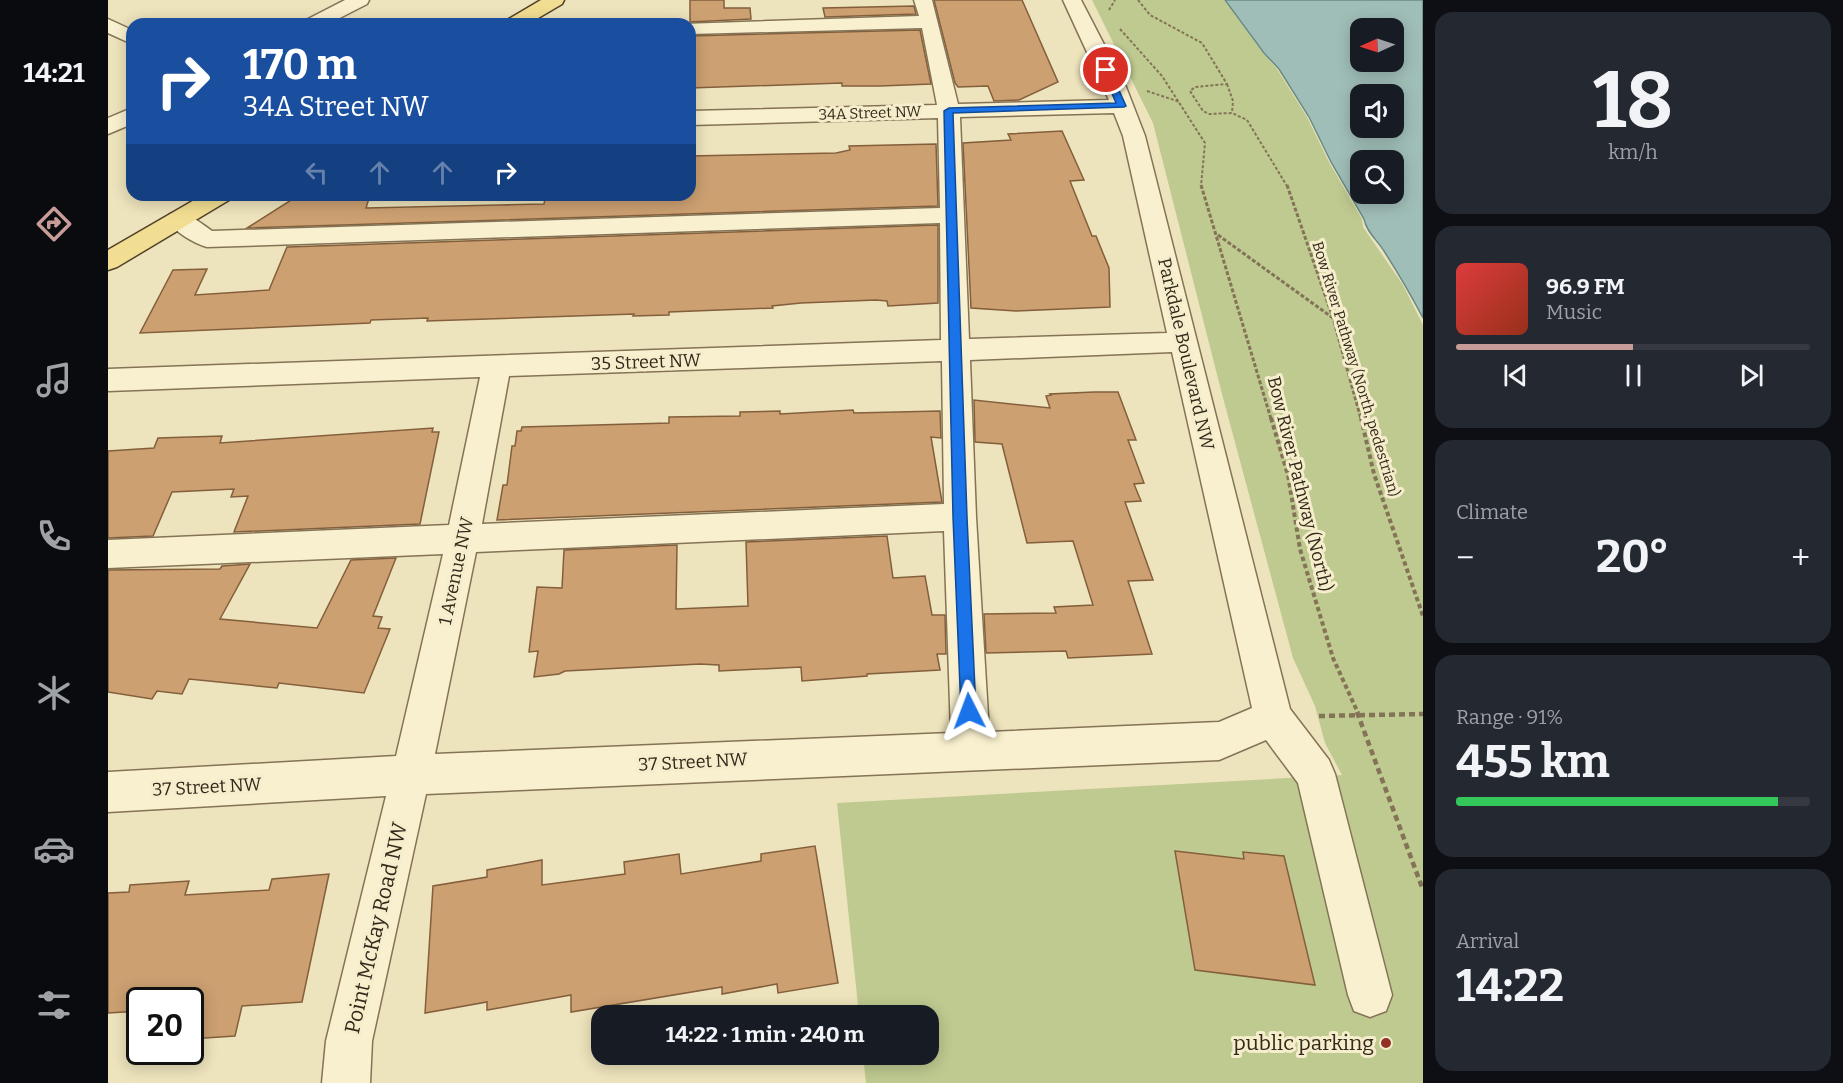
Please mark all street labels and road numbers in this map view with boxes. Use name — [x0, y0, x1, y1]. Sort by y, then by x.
street label: 34A Street NW — [818, 102, 922, 124]
street label: Bow River Pathway (North, pedestrian) — [1309, 239, 1403, 499]
street label: Parkdale Boulevard NW — [1153, 256, 1219, 453]
street label: 35 Street NW — [591, 349, 702, 375]
street label: Bow River Pathway (North) — [1263, 374, 1337, 594]
street label: 1 Avenue NW — [434, 514, 478, 627]
street label: 37 Street NW — [638, 748, 749, 776]
street label: 37 Street NW — [152, 773, 263, 801]
street label: Point McKay Road NW — [339, 819, 413, 1036]

